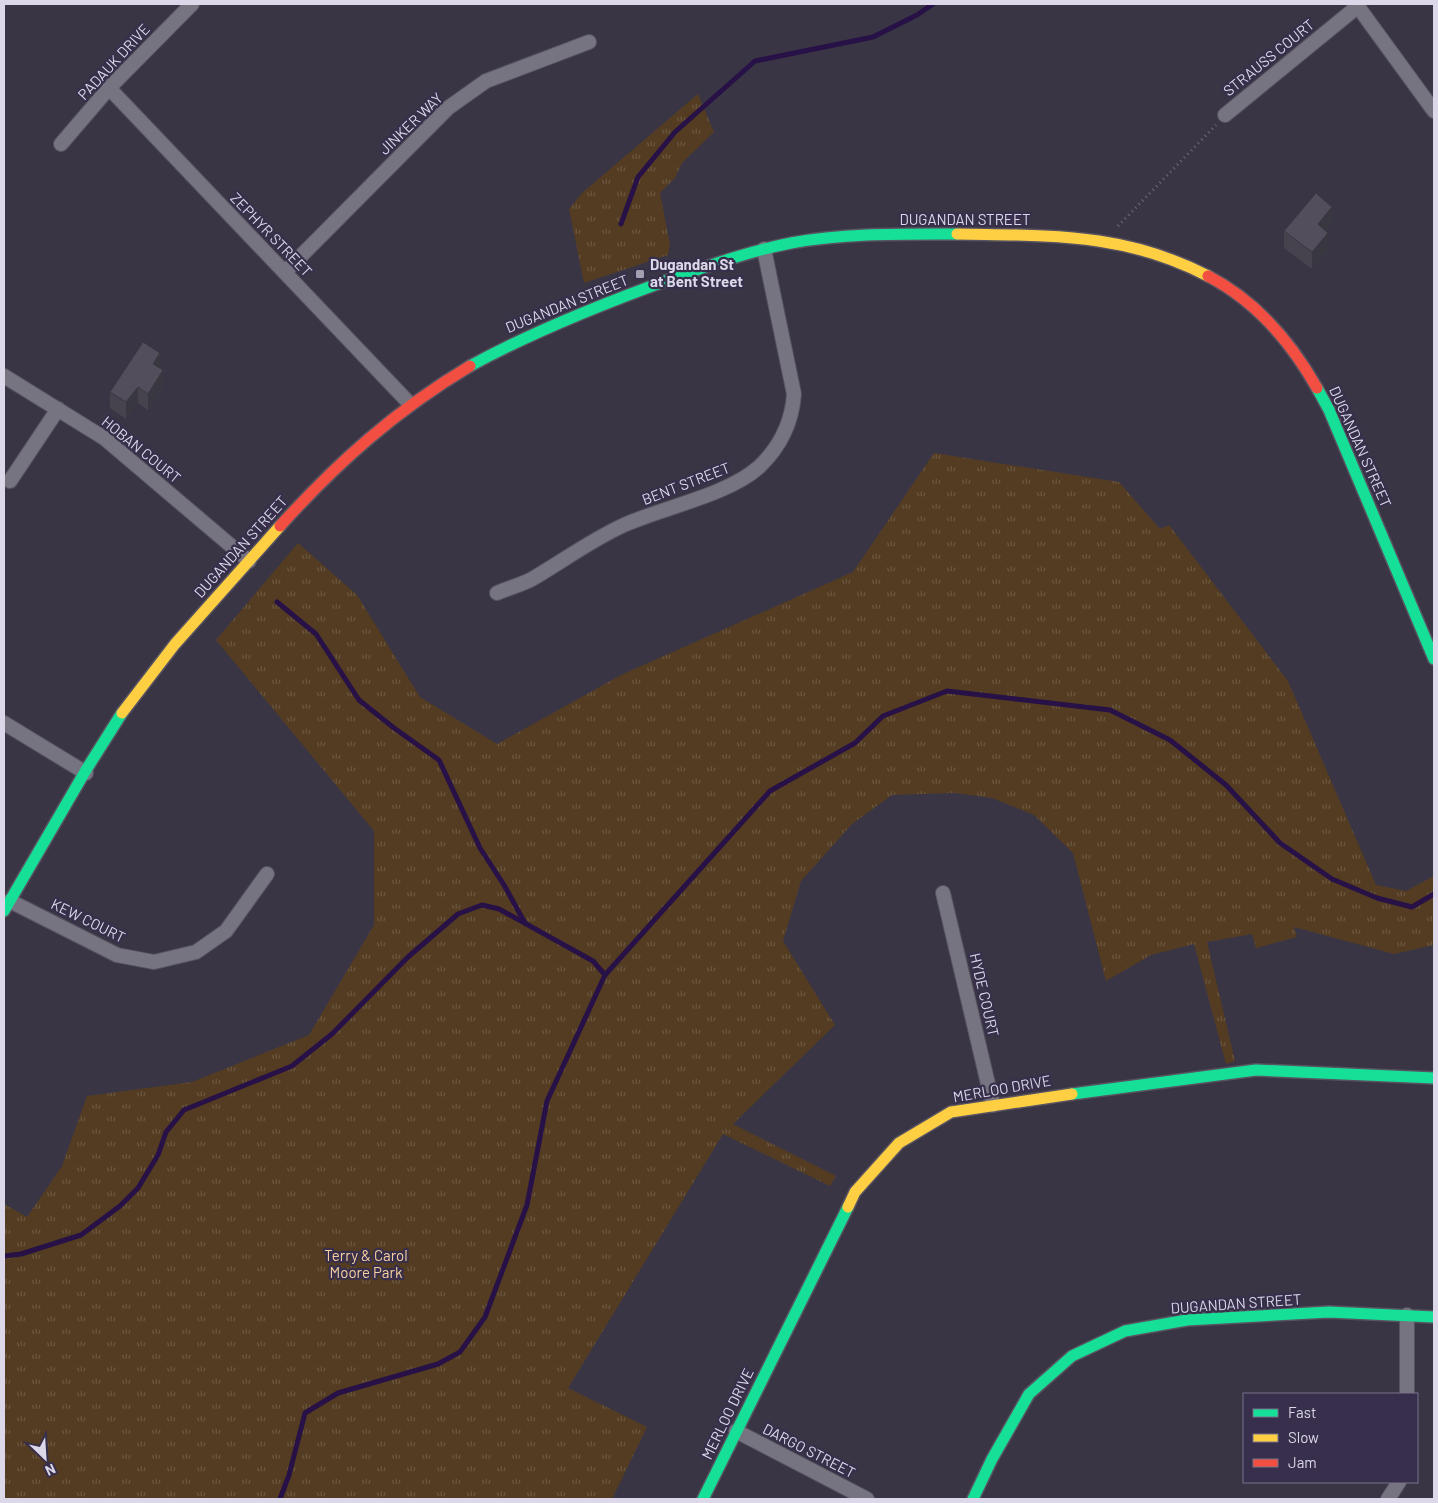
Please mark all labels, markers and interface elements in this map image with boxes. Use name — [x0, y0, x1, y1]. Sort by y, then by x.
street label: STRAUSS COURT — [1219, 15, 1317, 99]
street label: PADAUK DRIVE — [73, 20, 153, 103]
street label: JINKER WAY — [375, 89, 446, 158]
street label: ZEPHYR STREET — [227, 189, 316, 280]
street label: DUGANDAN STREET — [899, 210, 1031, 228]
place label: Dugandan St at Bent Street — [650, 255, 743, 290]
marker: Dugandan St at Bent Street — [634, 268, 646, 280]
street label: DUGANDAN STREET — [503, 270, 631, 336]
street label: DUGANDAN STREET — [1326, 383, 1396, 510]
street label: HOBAN COURT — [99, 412, 185, 487]
street label: BENT STREET — [639, 458, 732, 508]
street label: DUGANDAN STREET — [190, 492, 291, 601]
street label: KEW COURT — [48, 894, 129, 946]
street label: HYDE COURT — [967, 951, 1003, 1038]
street label: MERLOO DRIVE — [951, 1071, 1052, 1105]
park label: Terry & Carol Moore Park — [324, 1246, 408, 1281]
street label: DUGANDAN STREET — [1170, 1289, 1302, 1317]
street label: MERLOO DRIVE — [697, 1365, 757, 1462]
legend — [1243, 1393, 1418, 1483]
text: Fast — [1288, 1403, 1316, 1421]
street label: DARGO STREET — [760, 1419, 859, 1481]
text: Slow — [1288, 1428, 1319, 1446]
north arrow — [20, 1433, 70, 1483]
text: Jam — [1288, 1453, 1317, 1471]
text: N — [43, 1461, 59, 1480]

